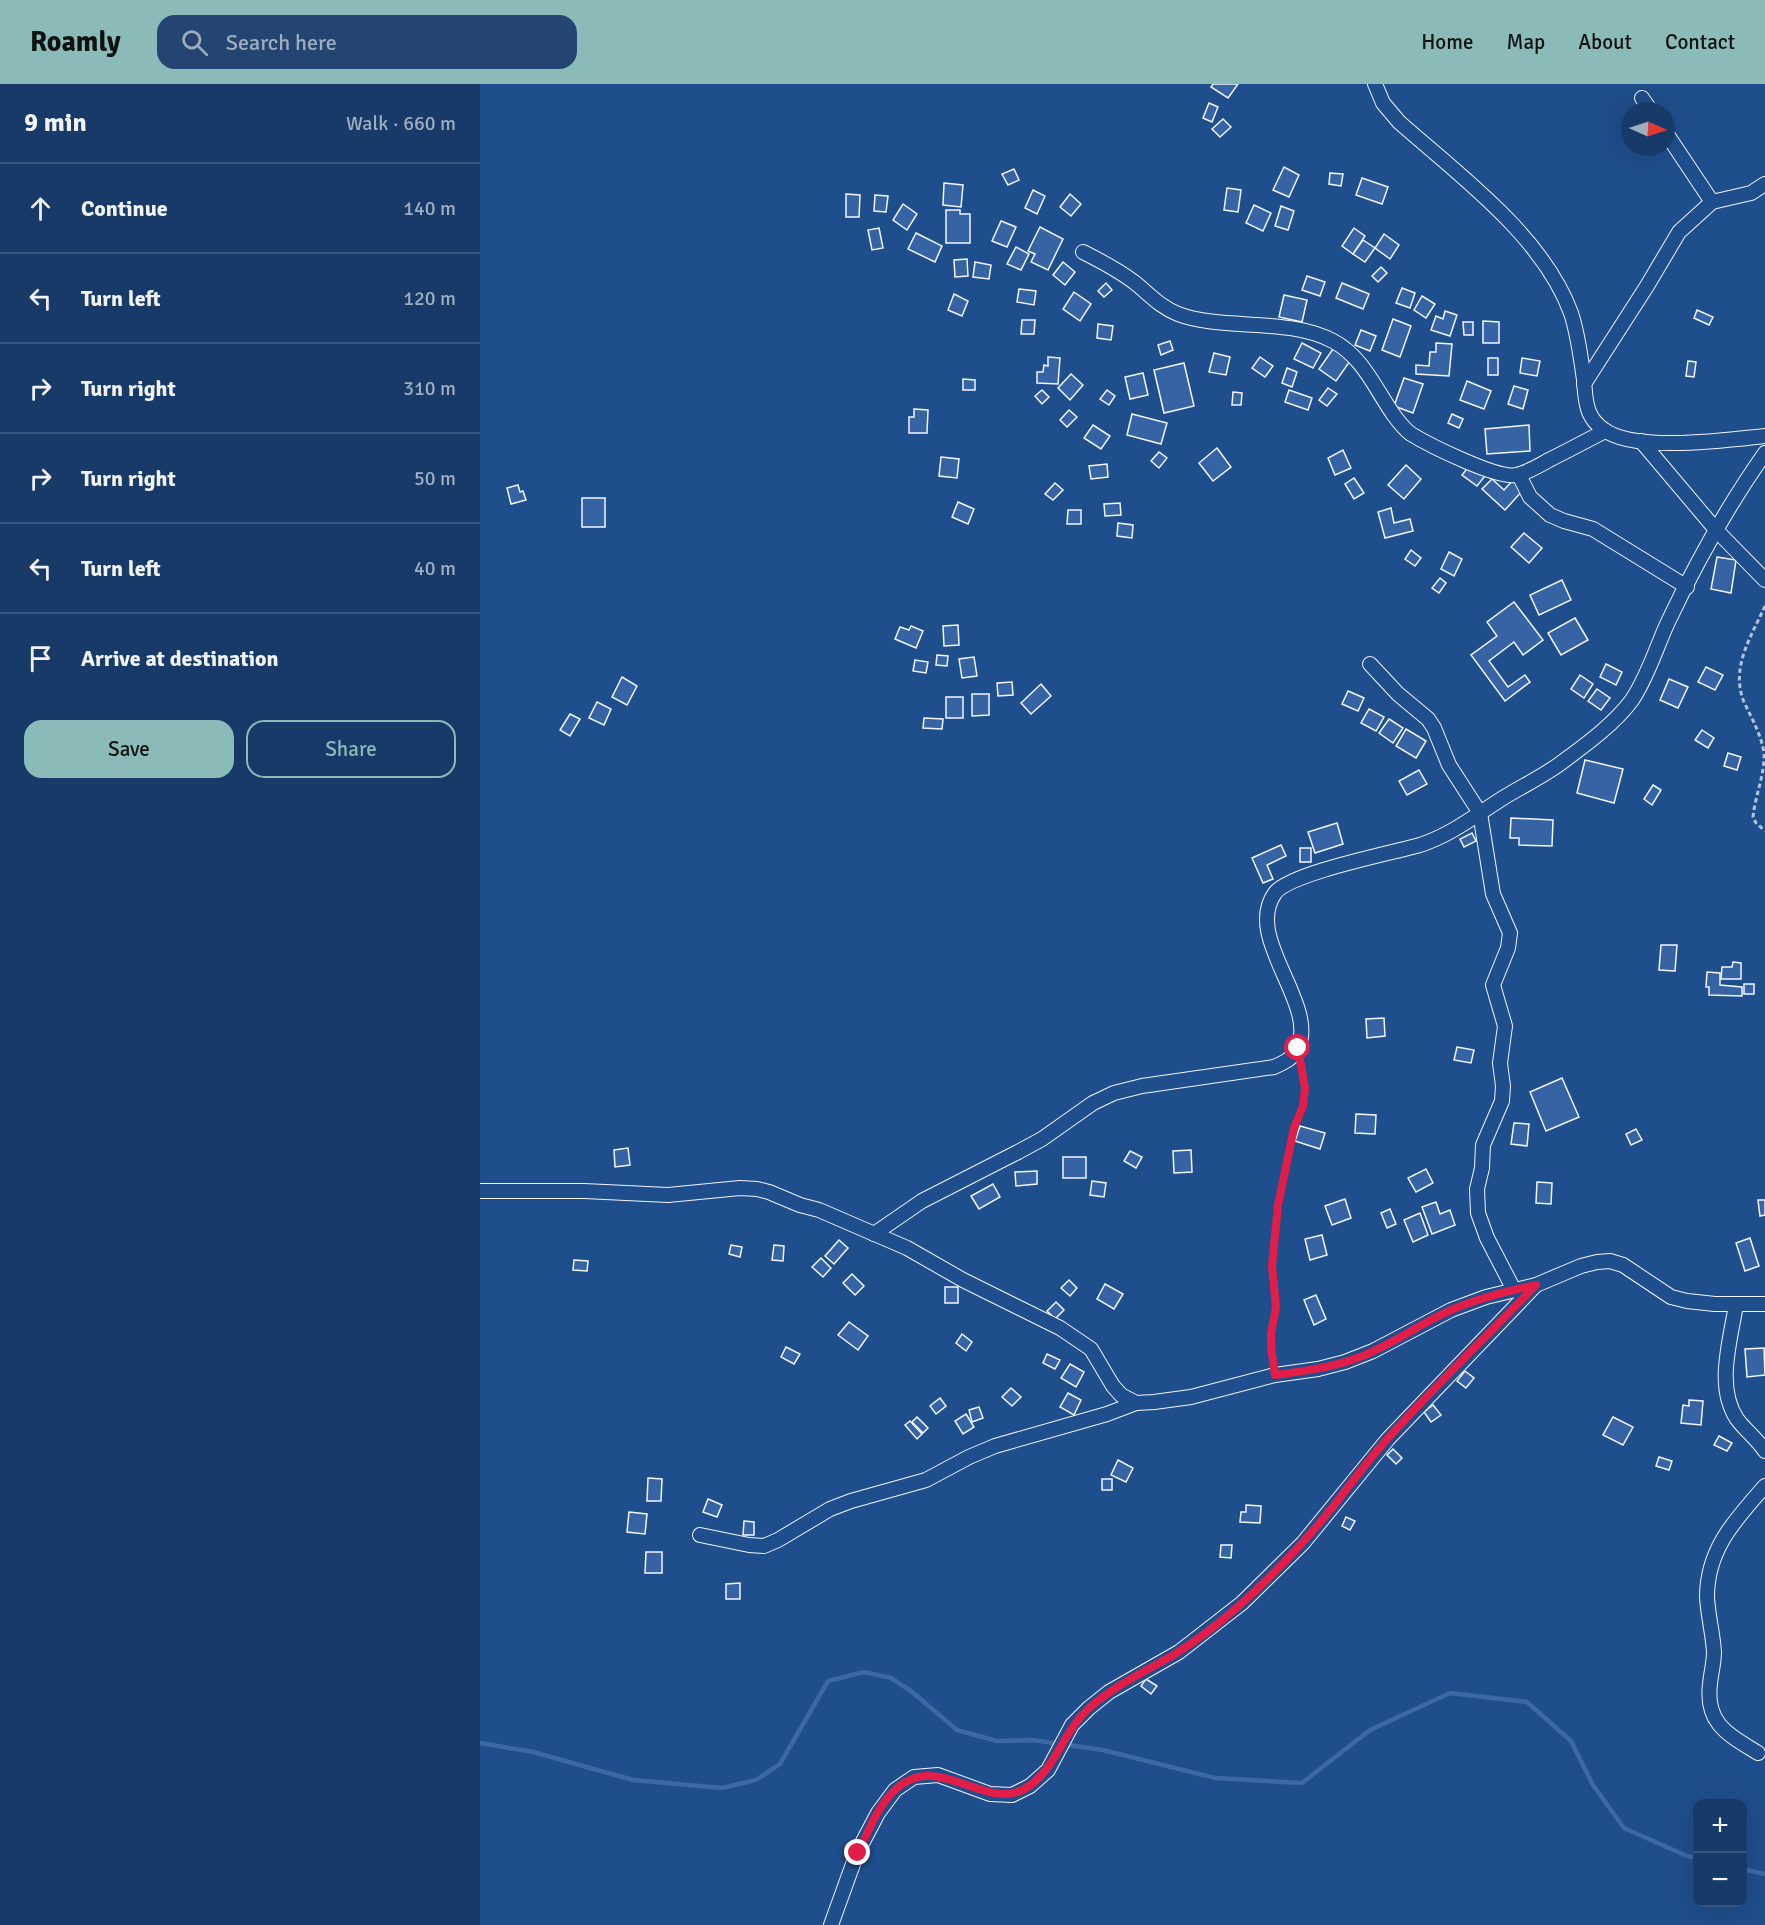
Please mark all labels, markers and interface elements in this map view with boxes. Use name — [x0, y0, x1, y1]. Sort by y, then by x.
search box — [157, 15, 577, 69]
text: Roamly — [30, 25, 121, 59]
icon: search — [178, 26, 211, 59]
text: Search here — [226, 29, 337, 56]
text: Home — [1421, 29, 1474, 55]
text: Map — [1507, 29, 1545, 55]
text: About — [1578, 29, 1632, 55]
text: Contact — [1665, 29, 1735, 55]
north arrow — [1621, 102, 1675, 156]
text: 9 min — [24, 107, 87, 139]
text: Walk · 660 m — [346, 111, 456, 136]
icon: ahead — [24, 192, 57, 225]
text: Continue — [81, 195, 168, 222]
text: 140 m — [403, 196, 456, 221]
icon: left — [24, 282, 57, 315]
text: Turn left — [81, 285, 161, 312]
text: 120 m — [403, 286, 456, 311]
icon: right — [24, 372, 57, 405]
text: Turn right — [81, 375, 176, 402]
text: 310 m — [403, 376, 456, 401]
icon: right — [24, 462, 57, 495]
text: Turn right — [81, 465, 176, 492]
text: 50 m — [414, 466, 456, 491]
icon: left — [24, 552, 57, 585]
text: Turn left — [81, 555, 161, 582]
text: 40 m — [414, 556, 456, 581]
icon: arrive — [24, 642, 57, 675]
text: Arrive at destination — [81, 645, 278, 672]
button: Save — [24, 720, 234, 778]
button: Share — [246, 720, 456, 778]
route start — [1284, 1034, 1310, 1060]
map controls — [1693, 1799, 1747, 1907]
button: + — [1693, 1799, 1747, 1853]
route end — [844, 1839, 870, 1865]
button: − — [1693, 1853, 1747, 1907]

